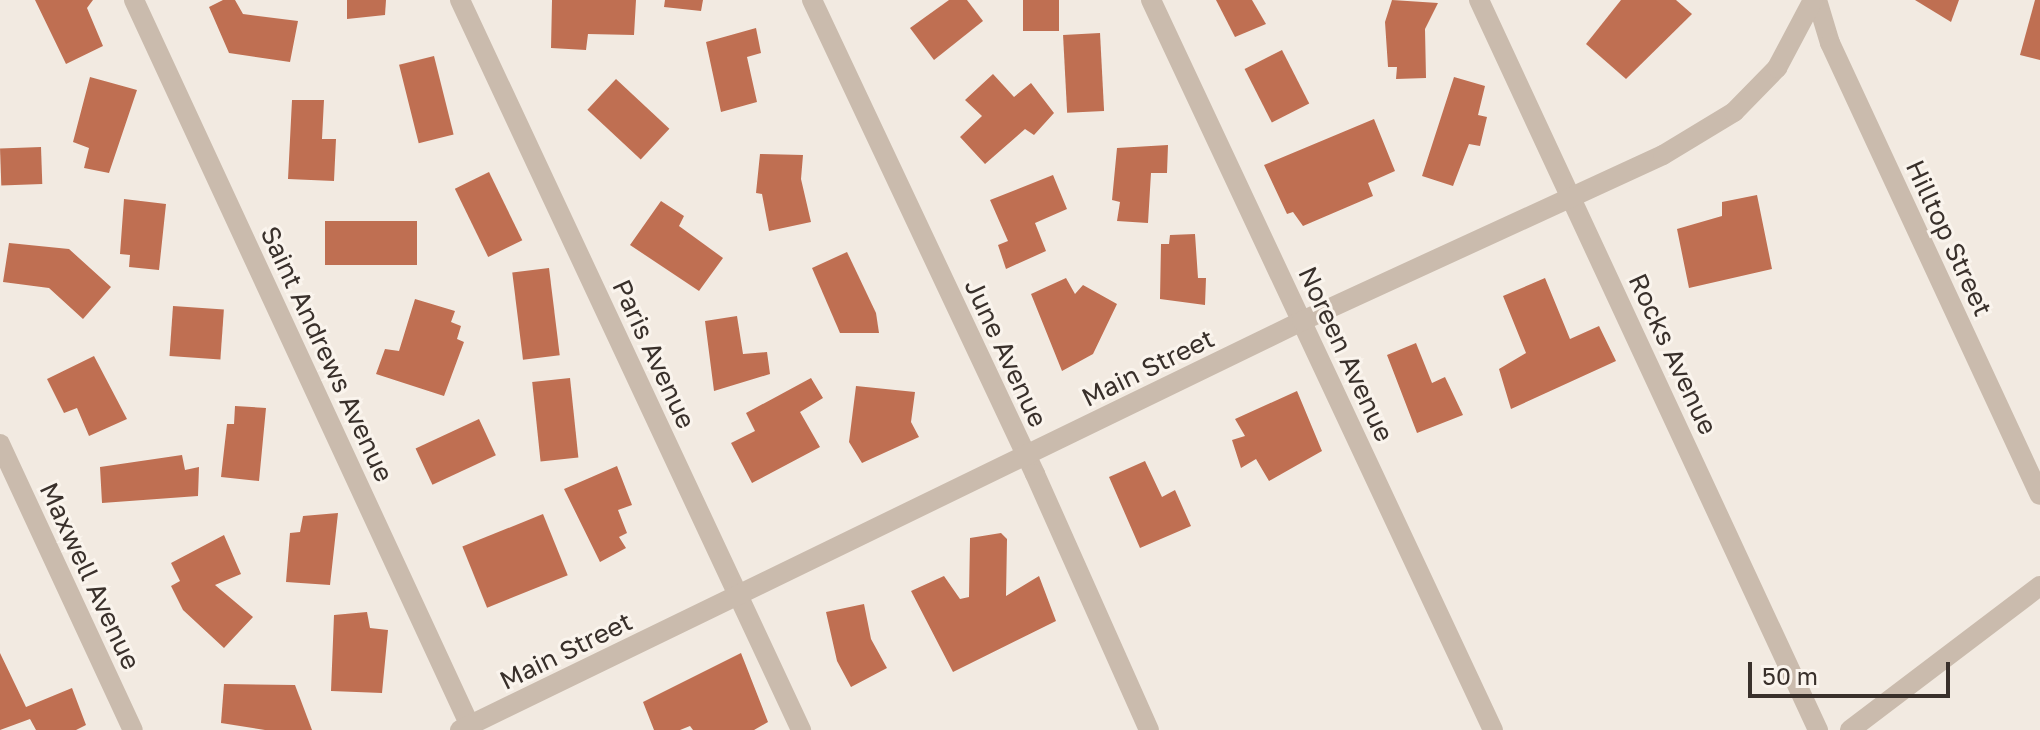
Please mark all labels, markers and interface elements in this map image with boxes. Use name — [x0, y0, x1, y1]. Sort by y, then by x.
street label: Hilltop Street — [1899, 155, 1999, 321]
street label: Saint Andrews Avenue — [254, 221, 400, 487]
street label: Noreen Avenue — [1292, 261, 1400, 447]
street label: Rocks Avenue — [1622, 269, 1724, 439]
street label: June Avenue — [958, 274, 1054, 432]
street label: Paris Avenue — [606, 275, 702, 433]
street label: Main Street — [1077, 323, 1219, 413]
street label: Maxwell Avenue — [33, 478, 147, 674]
street label: Main Street — [495, 606, 637, 696]
scale bar — [1752, 646, 1954, 696]
text: 50 m — [1762, 661, 1818, 690]

